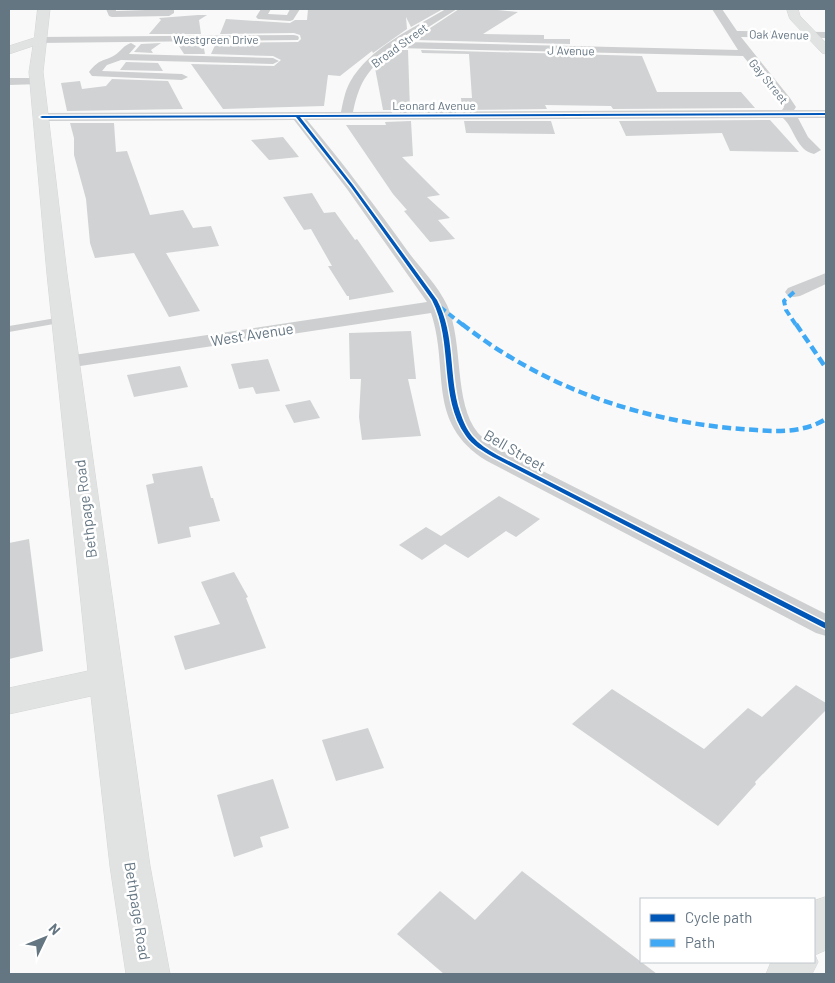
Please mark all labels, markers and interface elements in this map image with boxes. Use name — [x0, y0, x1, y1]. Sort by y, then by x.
street label: Broad Street — [368, 20, 430, 70]
street label: Oak Avenue — [749, 26, 809, 42]
street label: Westgreen Drive — [173, 32, 259, 46]
street label: J Avenue — [547, 43, 595, 57]
street label: Gay Street — [747, 56, 791, 106]
street label: Leonard Avenue — [392, 98, 476, 112]
street label: West Avenue — [209, 319, 295, 349]
street label: Bell Street — [481, 425, 549, 475]
street label: Bethpage Road — [70, 459, 100, 559]
street label: Bethpage Road — [121, 861, 155, 961]
legend — [640, 898, 815, 963]
text: Cycle path — [685, 908, 752, 926]
north arrow — [20, 913, 70, 963]
text: N — [45, 920, 64, 938]
text: Path — [685, 933, 715, 951]

